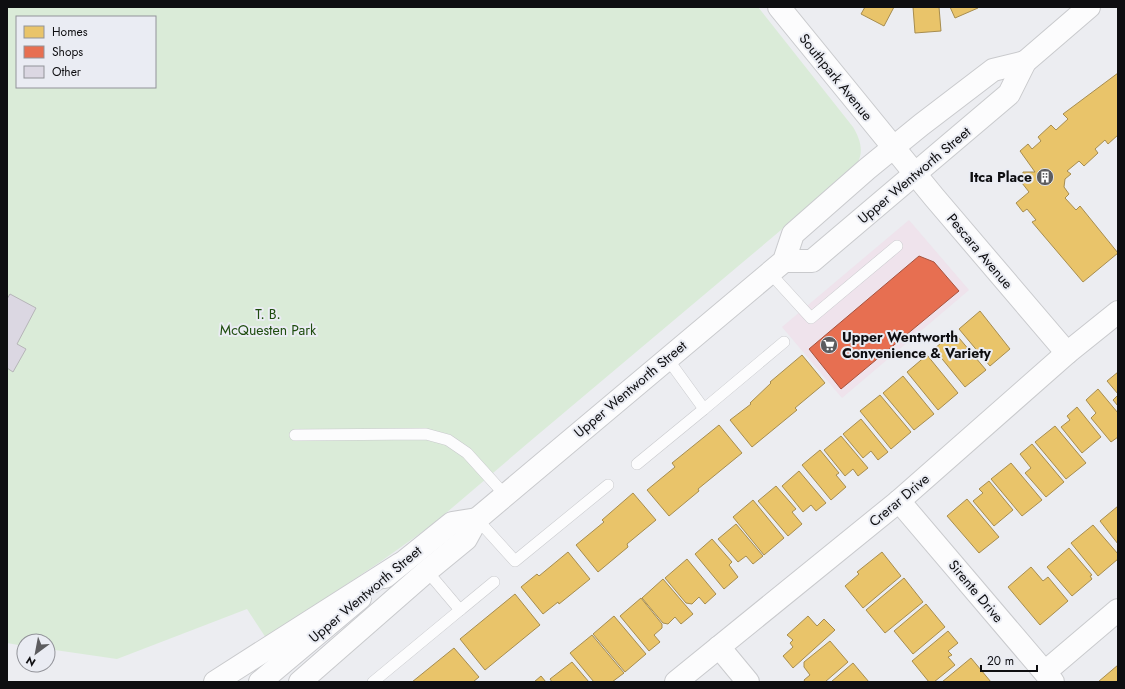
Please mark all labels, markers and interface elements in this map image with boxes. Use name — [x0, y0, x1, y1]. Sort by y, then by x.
legend — [16, 16, 156, 88]
text: Homes — [52, 23, 88, 41]
street label: Southpark Avenue — [795, 29, 877, 125]
text: Shops — [52, 43, 83, 61]
text: Other — [52, 63, 82, 81]
street label: Upper Wentworth Street — [853, 121, 975, 228]
place label: Itca Place — [969, 167, 1032, 187]
building icon: Itca Place — [1035, 167, 1055, 187]
street label: Pescara Avenue — [942, 209, 1018, 293]
park label: T. B. McQuesten Park — [220, 304, 317, 340]
place label: Upper Wentworth Convenience & Variety — [842, 327, 992, 363]
street label: Upper Wentworth Street — [569, 335, 691, 442]
supermarket icon: Upper Wentworth Convenience & Variety — [819, 335, 839, 355]
street label: Crerar Drive — [865, 469, 933, 531]
street label: Upper Wentworth Street — [304, 540, 426, 647]
street label: Sirente Drive — [944, 555, 1008, 627]
north arrow — [16, 633, 56, 673]
scale bar — [981, 647, 1037, 673]
text: N — [23, 652, 39, 671]
text: 20 m — [987, 652, 1014, 670]

